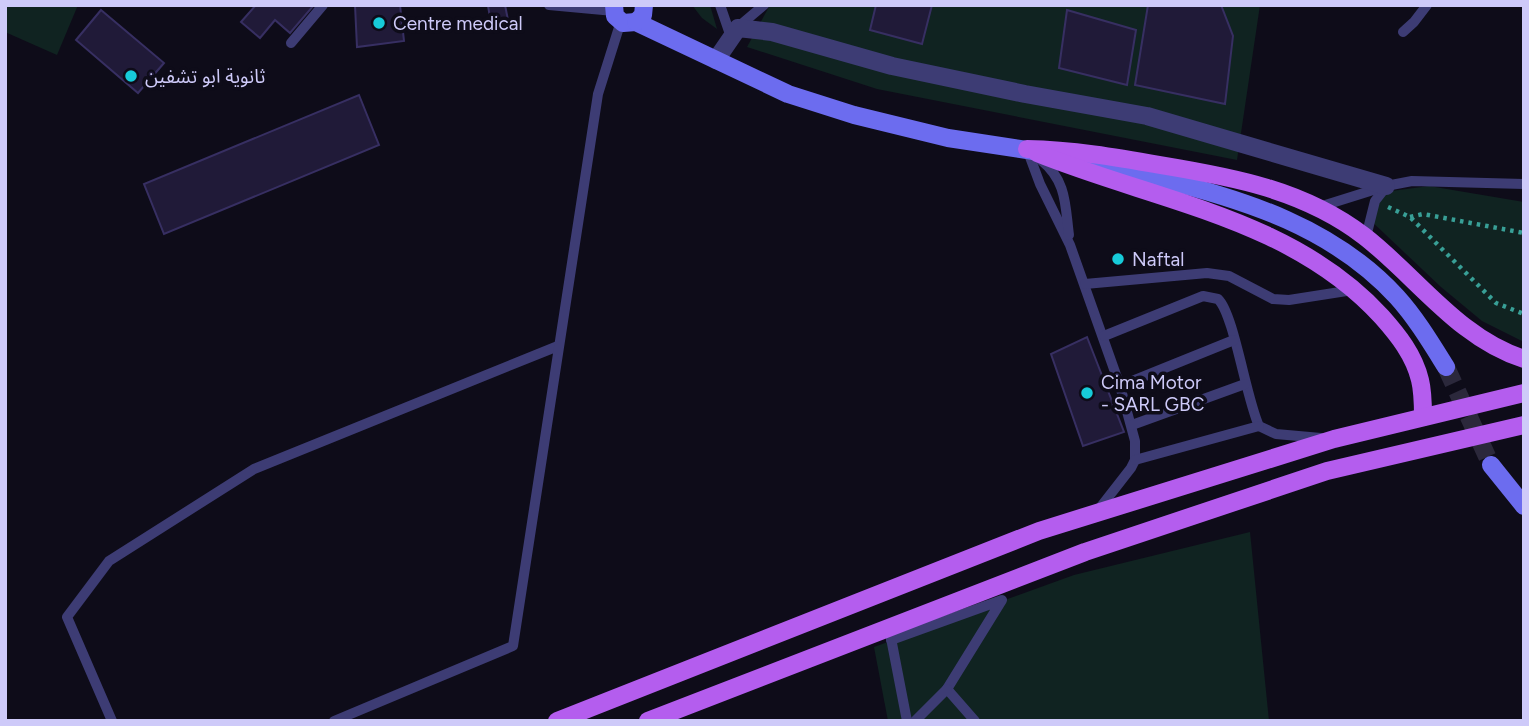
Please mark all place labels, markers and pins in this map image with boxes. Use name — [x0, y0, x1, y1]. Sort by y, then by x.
place label: Centre medical — [393, 12, 523, 35]
marker: Centre medical — [371, 15, 387, 31]
place label: ثانوية ابو تشفين — [145, 65, 265, 88]
marker: ثانوية ابو تشفين — [123, 68, 139, 84]
place label: Naftal — [1132, 248, 1184, 271]
marker: Naftal — [1110, 251, 1126, 267]
place label: Cima Motor - SARL GBC — [1101, 371, 1205, 416]
marker: Cima Motor - SARL GBC — [1079, 385, 1095, 401]

